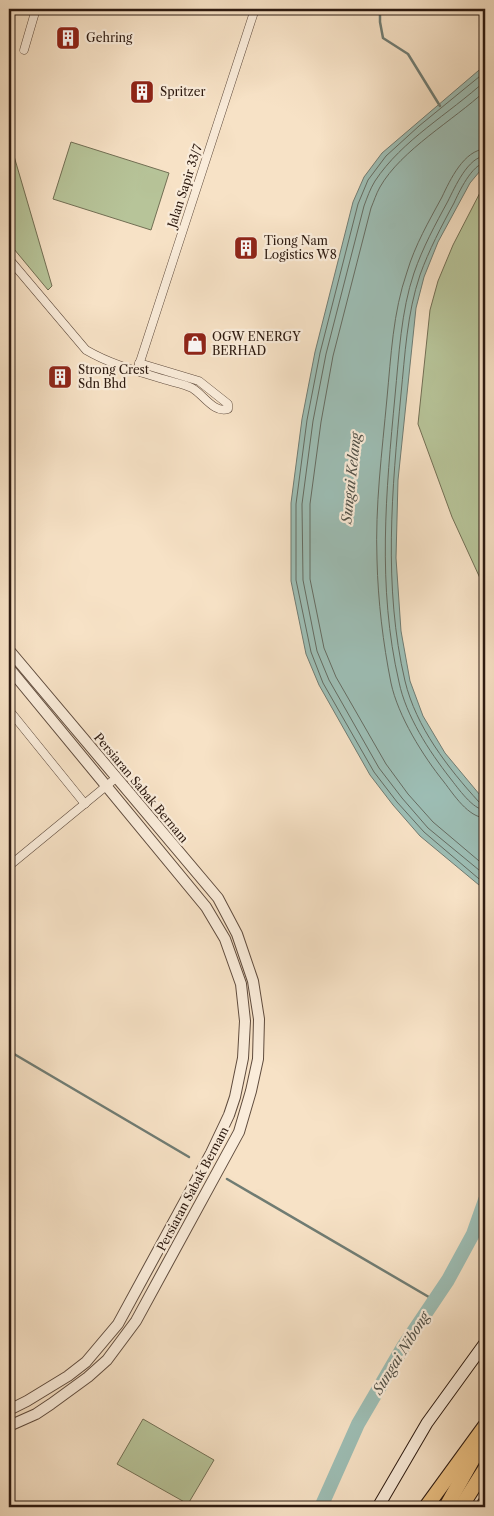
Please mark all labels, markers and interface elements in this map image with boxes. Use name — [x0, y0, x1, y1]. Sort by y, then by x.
building icon: Gehring — [55, 25, 81, 51]
place label: Gehring — [86, 30, 133, 45]
building icon: Spritzer — [129, 79, 155, 105]
place label: Spritzer — [160, 84, 205, 99]
street label: Jalan Sapir 33/7 — [163, 142, 205, 231]
place label: Tiong Nam Logistics W8 — [264, 233, 337, 262]
building icon: Tiong Nam Logistics W8 — [233, 235, 259, 261]
place label: OGW ENERGY BERHAD — [212, 329, 301, 358]
shop icon: OGW ENERGY BERHAD — [182, 331, 208, 357]
place label: Strong Crest Sdn Bhd — [78, 362, 150, 391]
building icon: Strong Crest Sdn Bhd — [47, 364, 73, 390]
water label: Sungai Kelang — [337, 430, 365, 525]
street label: Persiaran Sabak Bernam — [91, 730, 192, 846]
street label: Persiaran Sabak Bernam — [153, 1124, 232, 1254]
water label: Sungai Nibong — [368, 1307, 434, 1398]

